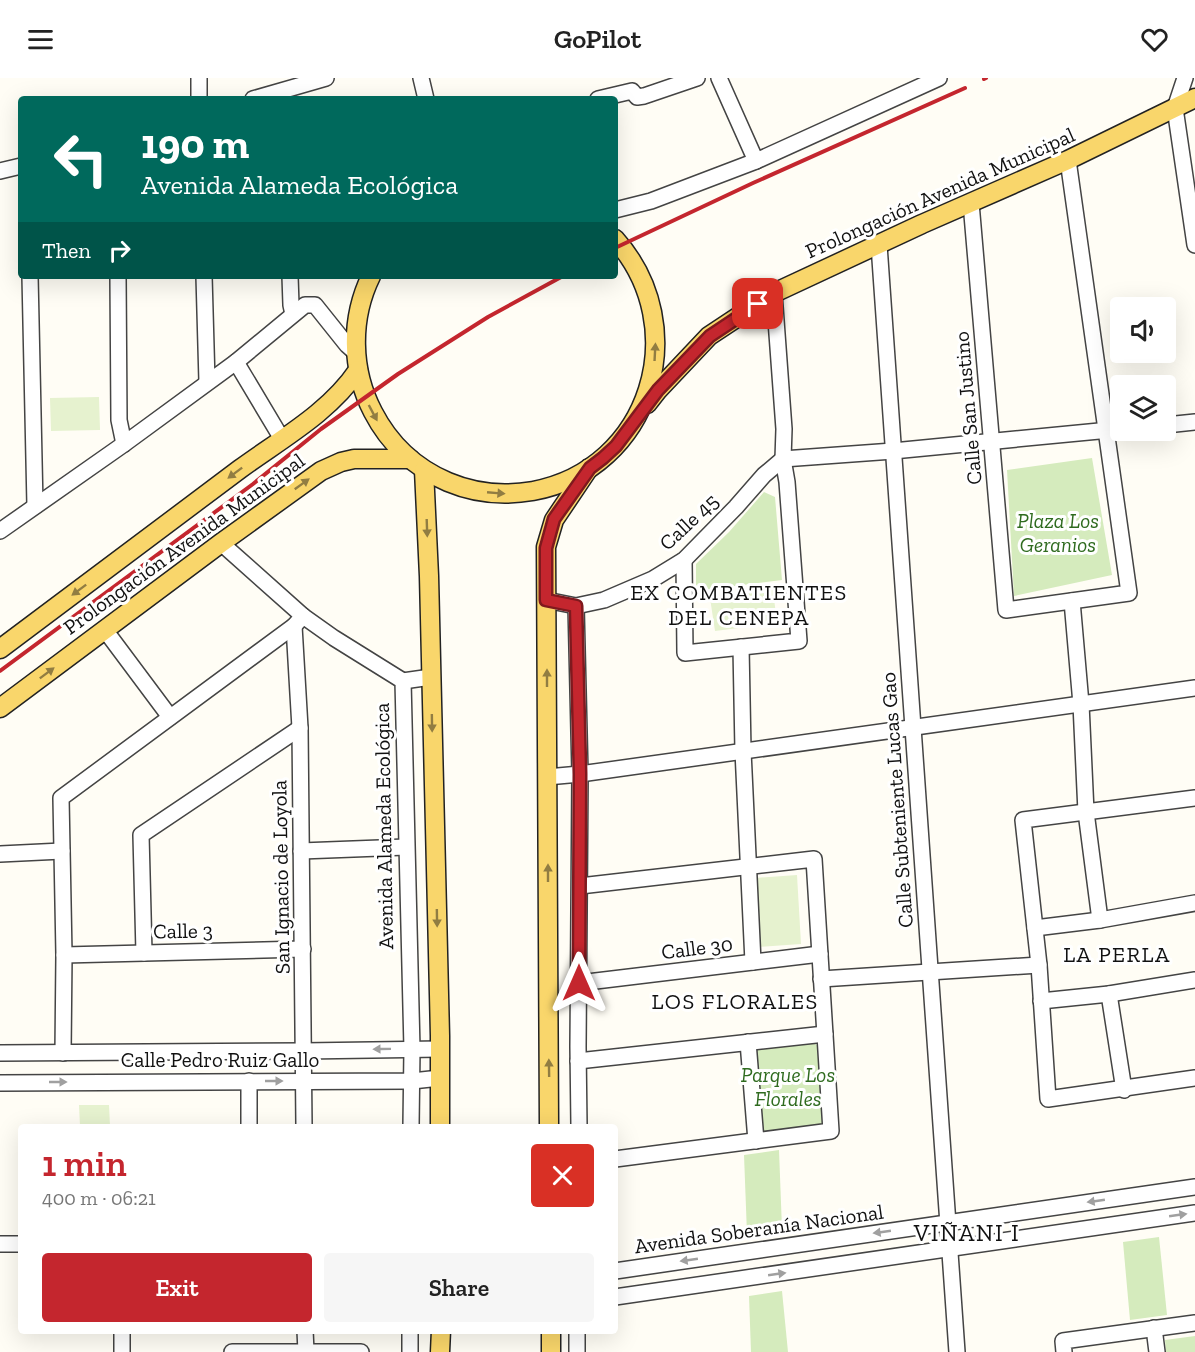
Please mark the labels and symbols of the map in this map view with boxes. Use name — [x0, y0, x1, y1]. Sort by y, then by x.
street label: Prolongación Avenida Municipal — [801, 122, 1079, 263]
pin — [732, 278, 783, 329]
street label: Calle San Justino — [948, 330, 987, 486]
one-way arrow — [651, 343, 660, 362]
one-way arrow — [368, 404, 378, 422]
street label: Prolongación Avenida Municipal — [58, 447, 310, 640]
one-way arrow — [227, 467, 242, 479]
one-way arrow — [295, 479, 310, 491]
one-way arrow — [486, 488, 505, 498]
street label: Calle 45 — [654, 488, 723, 555]
park label: Plaza Los Geranios — [1017, 508, 1099, 557]
one-way arrow — [422, 519, 431, 538]
district label: EX COMBATIENTES DEL CENEPA — [630, 579, 848, 631]
one-way arrow — [71, 584, 87, 596]
one-way arrow — [39, 668, 54, 680]
one-way arrow — [542, 669, 552, 688]
street label: Calle Subteniente Lucas Gao — [875, 672, 918, 929]
street label: Avenida Alameda Ecológica — [369, 702, 398, 950]
one-way arrow — [428, 713, 437, 732]
street label: San Ignacio de Loyola — [266, 780, 295, 974]
one-way arrow — [543, 864, 553, 883]
one-way arrow — [433, 908, 442, 927]
street label: Calle 3 — [153, 917, 213, 944]
street label: Calle 30 — [660, 931, 734, 964]
district label: LA PERLA — [1063, 941, 1171, 968]
position arrow — [547, 951, 611, 1015]
district label: LOS FLORALES — [651, 988, 819, 1015]
one-way arrow — [372, 1045, 391, 1054]
street label: Calle Pedro Ruiz Gallo — [121, 1047, 319, 1072]
one-way arrow — [544, 1059, 554, 1078]
park label: Parque Los Florales — [741, 1062, 835, 1111]
one-way arrow — [265, 1076, 284, 1086]
one-way arrow — [49, 1077, 68, 1087]
one-way arrow — [1086, 1197, 1105, 1206]
street label: Avenida Soberanía Nacional — [633, 1199, 885, 1258]
one-way arrow — [1168, 1211, 1187, 1220]
district label: VIÑANI I — [913, 1218, 1020, 1247]
one-way arrow — [872, 1228, 891, 1237]
one-way arrow — [679, 1256, 698, 1265]
one-way arrow — [767, 1269, 786, 1278]

